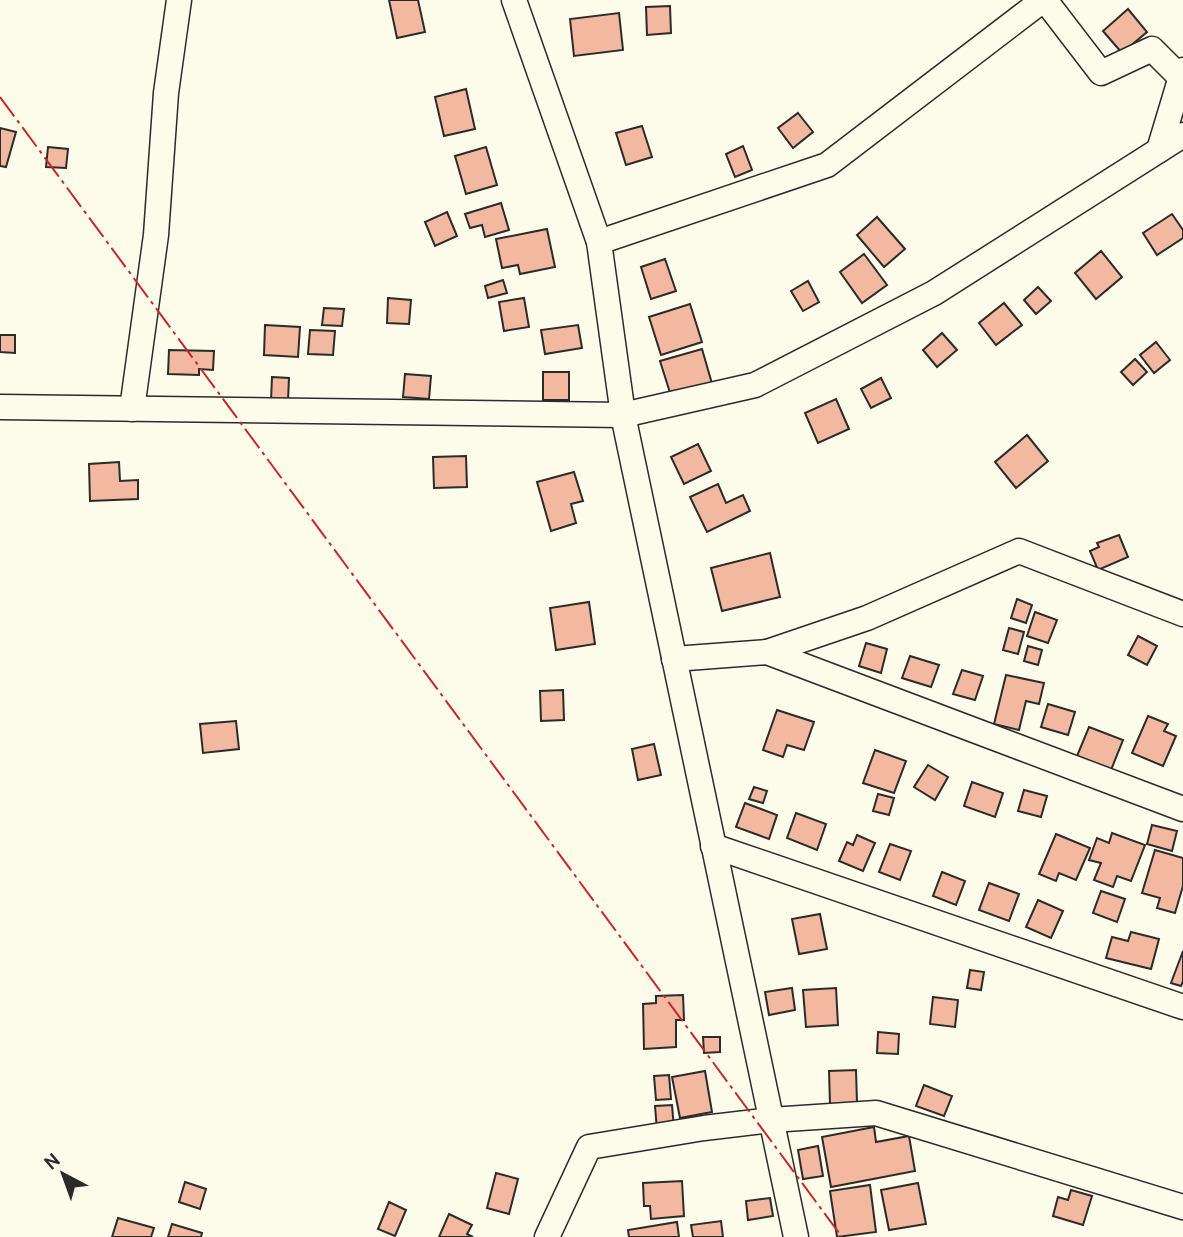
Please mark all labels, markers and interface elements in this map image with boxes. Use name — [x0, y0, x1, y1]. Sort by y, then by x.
north arrow — [28, 1139, 98, 1209]
text: N — [40, 1148, 65, 1175]

